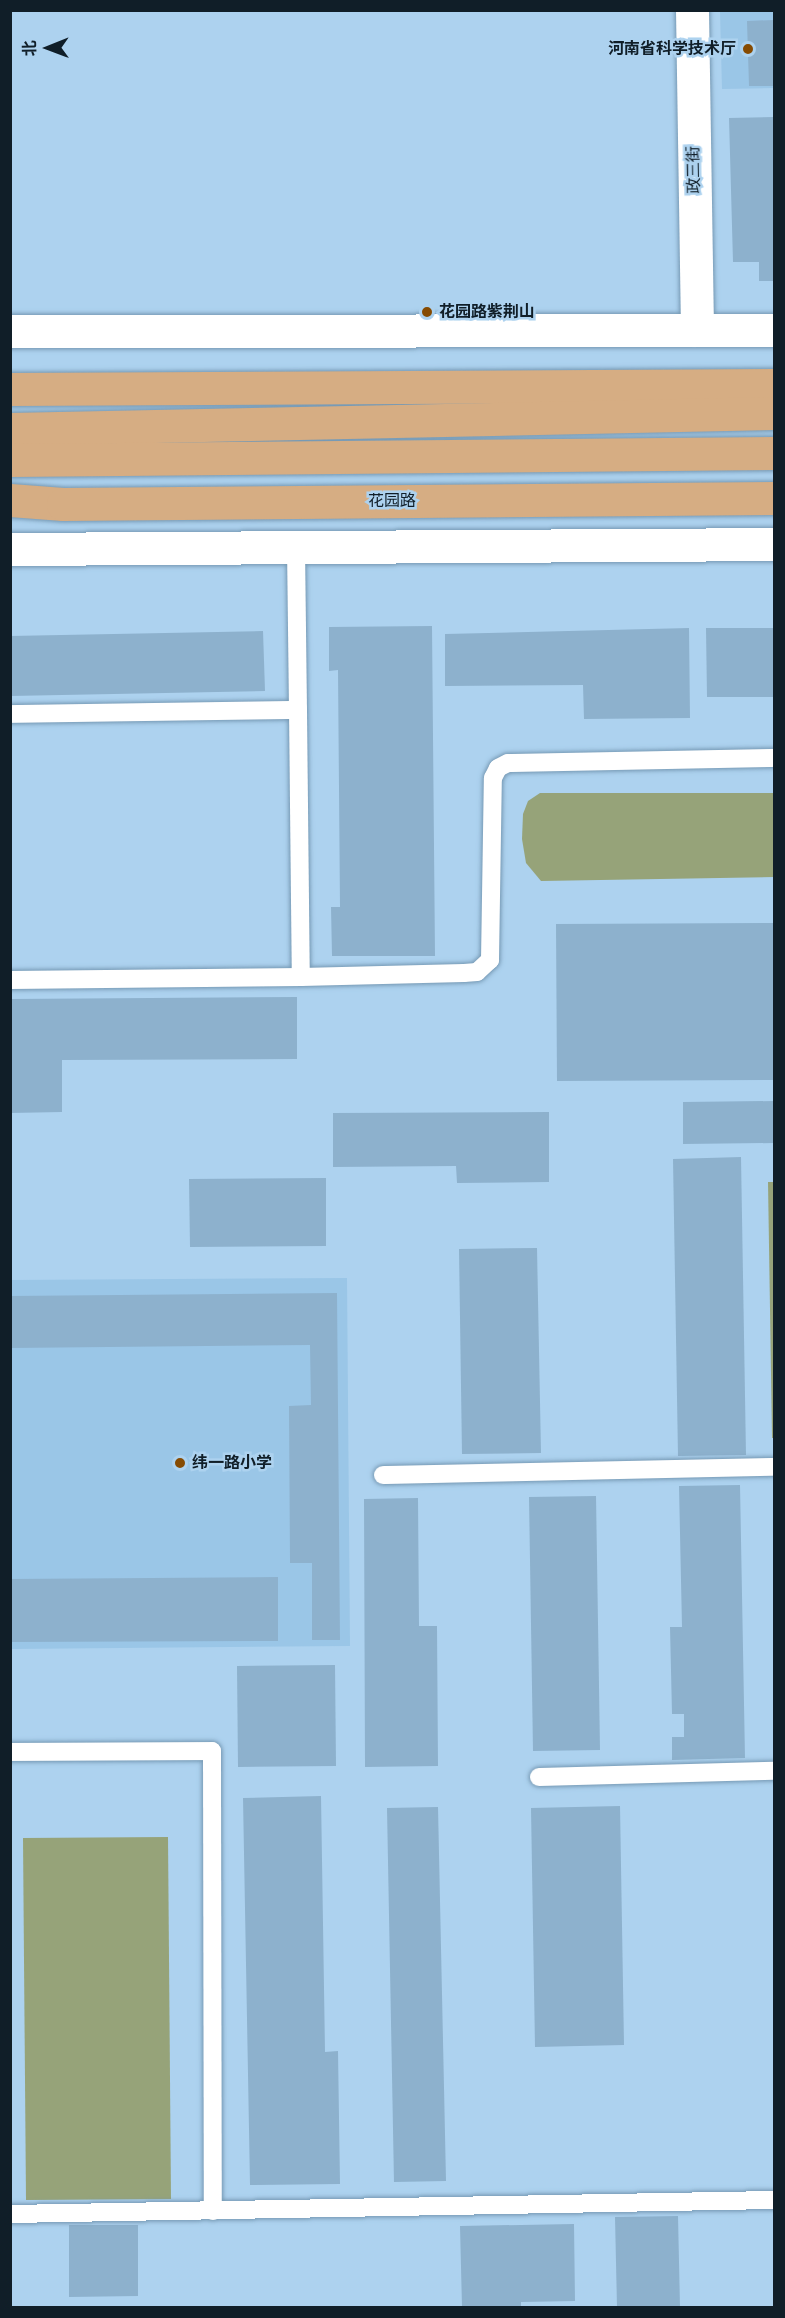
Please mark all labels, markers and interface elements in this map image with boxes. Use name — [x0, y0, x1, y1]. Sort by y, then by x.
north arrow — [18, 18, 78, 78]
place label: 河南省科学技术厅 — [608, 39, 736, 59]
text: 北 — [22, 40, 38, 56]
marker: 河南省科学技术厅 — [741, 42, 755, 56]
street label: 政三街 — [684, 146, 704, 194]
place label: 花园路紫荆山 — [439, 302, 535, 322]
marker: 花园路紫荆山 — [420, 305, 434, 319]
street label: 花园路 — [368, 491, 416, 511]
place label: 纬一路小学 — [192, 1453, 272, 1473]
marker: 纬一路小学 — [173, 1456, 187, 1470]

